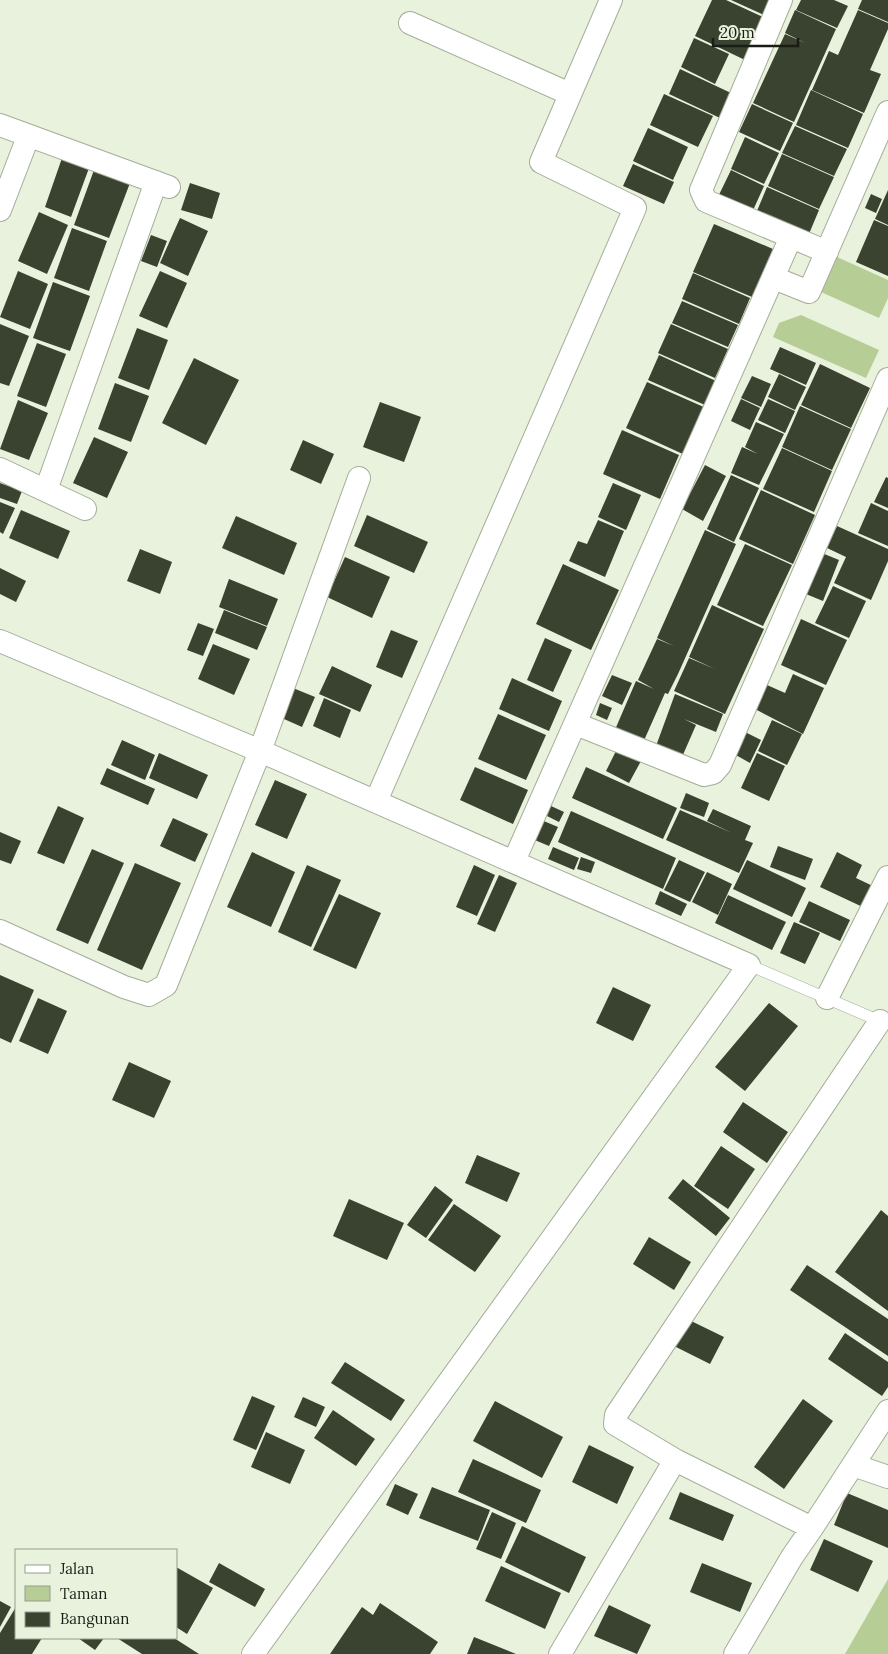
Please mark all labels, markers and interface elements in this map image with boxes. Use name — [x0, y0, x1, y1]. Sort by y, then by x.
scale bar — [713, 15, 798, 47]
text: 20 m — [720, 23, 755, 42]
legend — [15, 1549, 178, 1639]
text: Jalan — [59, 1559, 94, 1578]
text: Taman — [60, 1584, 107, 1603]
text: Bangunan — [60, 1609, 129, 1628]

